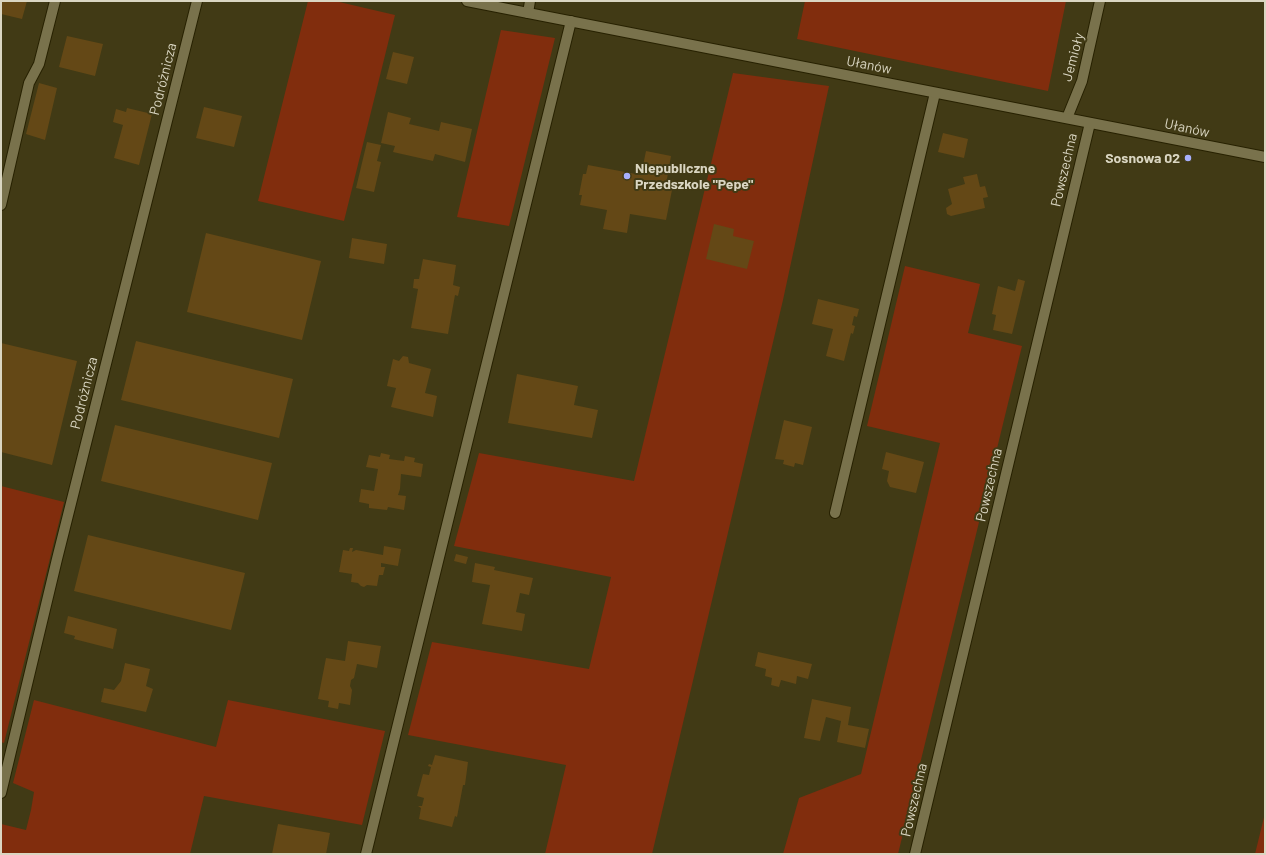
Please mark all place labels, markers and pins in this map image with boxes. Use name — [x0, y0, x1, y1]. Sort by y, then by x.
place label: Sosnowa 02 — [1105, 150, 1180, 166]
marker: Sosnowa 02 — [1183, 153, 1193, 163]
place label: Niepubliczne Przedszkole "Pepe" — [635, 160, 753, 192]
marker: Niepubliczne Przedszkole "Pepe" — [622, 171, 632, 181]

